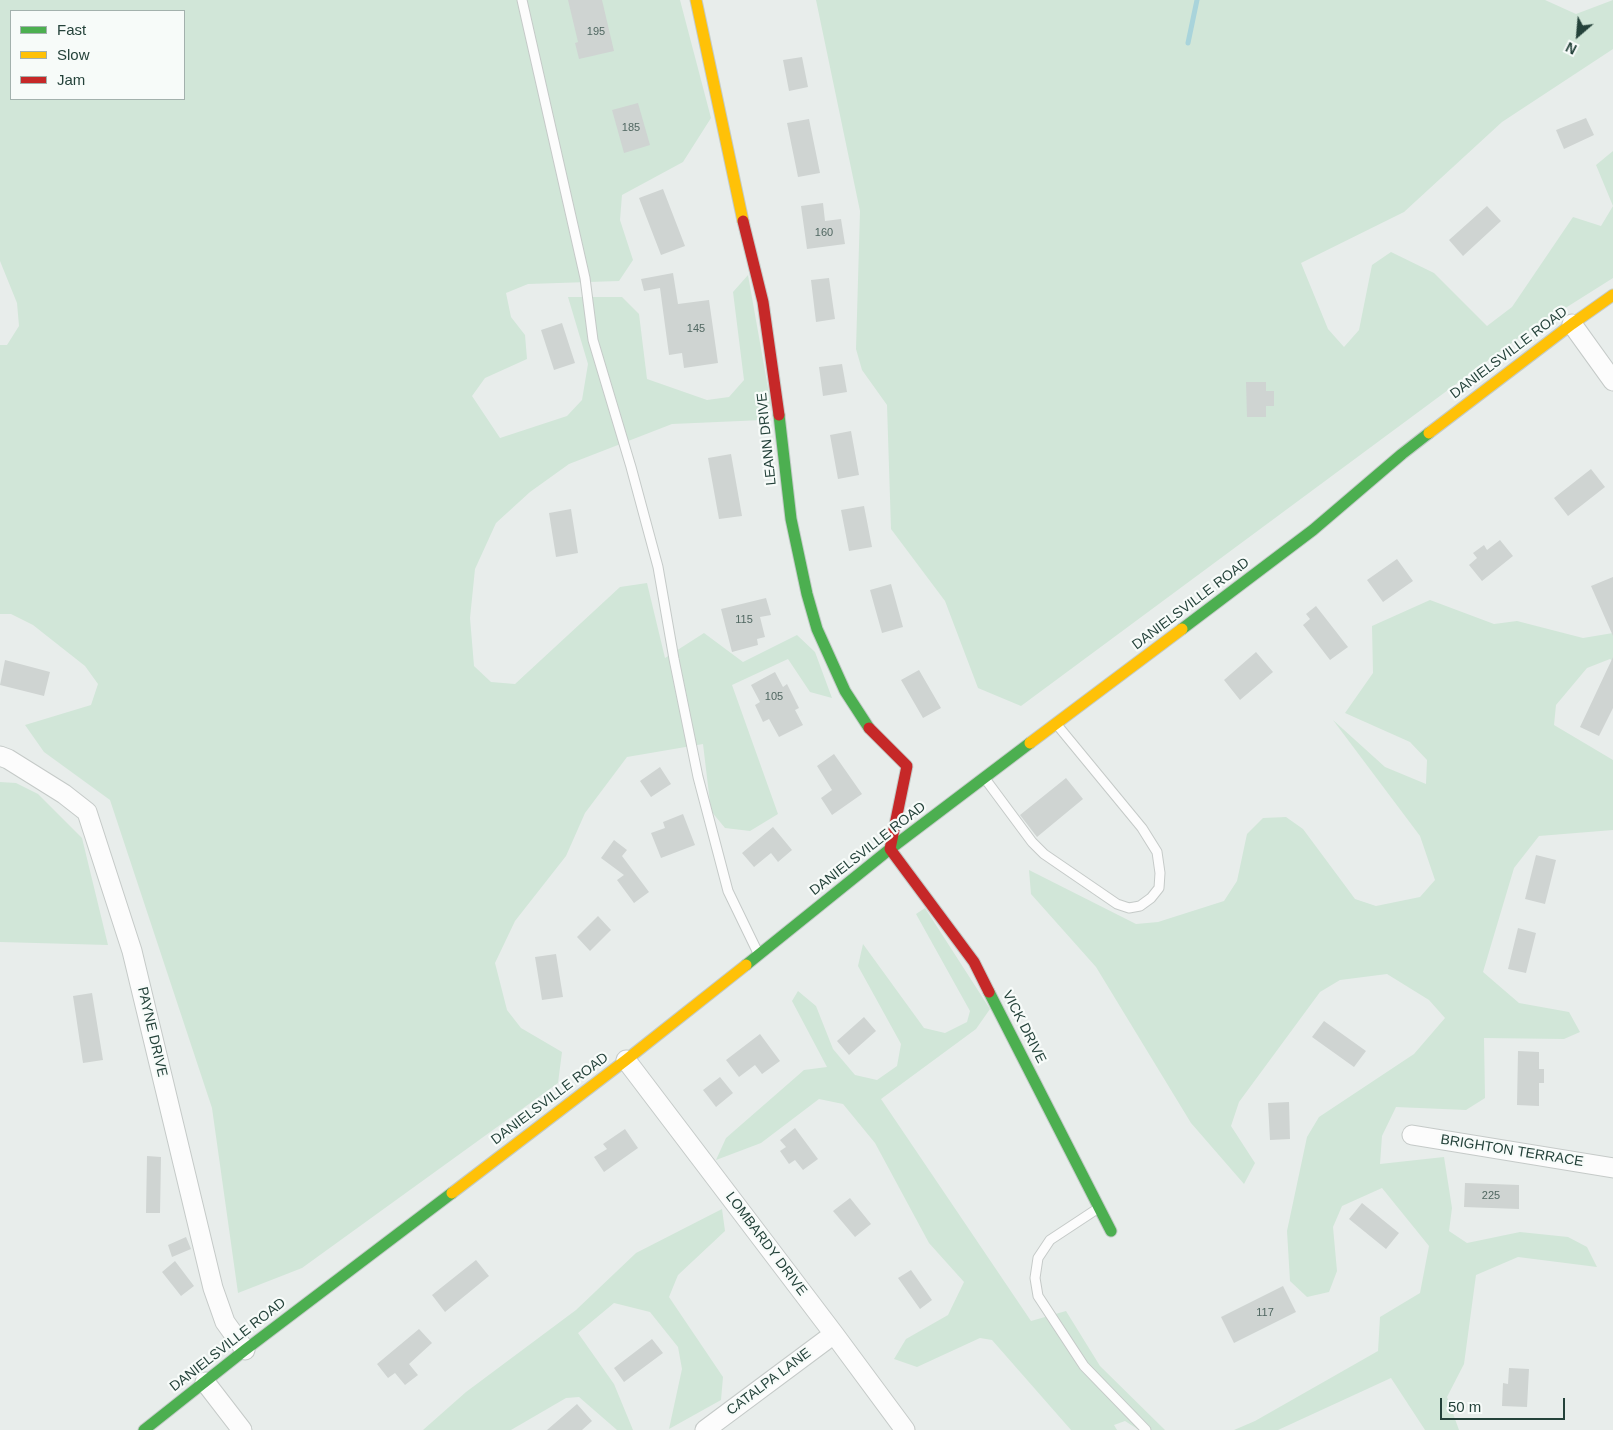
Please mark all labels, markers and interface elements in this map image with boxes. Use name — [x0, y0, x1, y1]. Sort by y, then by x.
legend — [10, 10, 185, 100]
north arrow — [1553, 10, 1603, 60]
text: Fast — [57, 21, 86, 38]
house number: 195 — [587, 25, 605, 39]
text: N — [1563, 39, 1579, 58]
text: Slow — [57, 46, 90, 63]
text: Jam — [57, 71, 85, 88]
house number: 185 — [622, 121, 640, 135]
house number: 160 — [815, 226, 833, 240]
street label: DANIELSVILLE ROAD — [1447, 303, 1571, 403]
house number: 145 — [687, 322, 705, 336]
street label: LEANN DRIVE — [754, 392, 780, 486]
street label: DANIELSVILLE ROAD — [1129, 554, 1253, 654]
house number: 115 — [735, 613, 753, 627]
house number: 105 — [765, 690, 783, 704]
street label: DANIELSVILLE ROAD — [807, 799, 929, 899]
street label: PAYNE DRIVE — [133, 985, 171, 1079]
street label: VICK DRIVE — [999, 988, 1049, 1066]
street label: DANIELSVILLE ROAD — [488, 1049, 612, 1149]
street label: BRIGHTON TERRACE — [1439, 1131, 1585, 1171]
street label: LOMBARDY DRIVE — [722, 1189, 810, 1299]
house number: 225 — [1482, 1189, 1500, 1203]
street label: DANIELSVILLE ROAD — [167, 1295, 289, 1395]
house number: 117 — [1256, 1306, 1274, 1320]
street label: CATALPA LANE — [724, 1345, 814, 1419]
scale bar — [1443, 1388, 1568, 1420]
text: 50 m — [1448, 1398, 1481, 1415]

